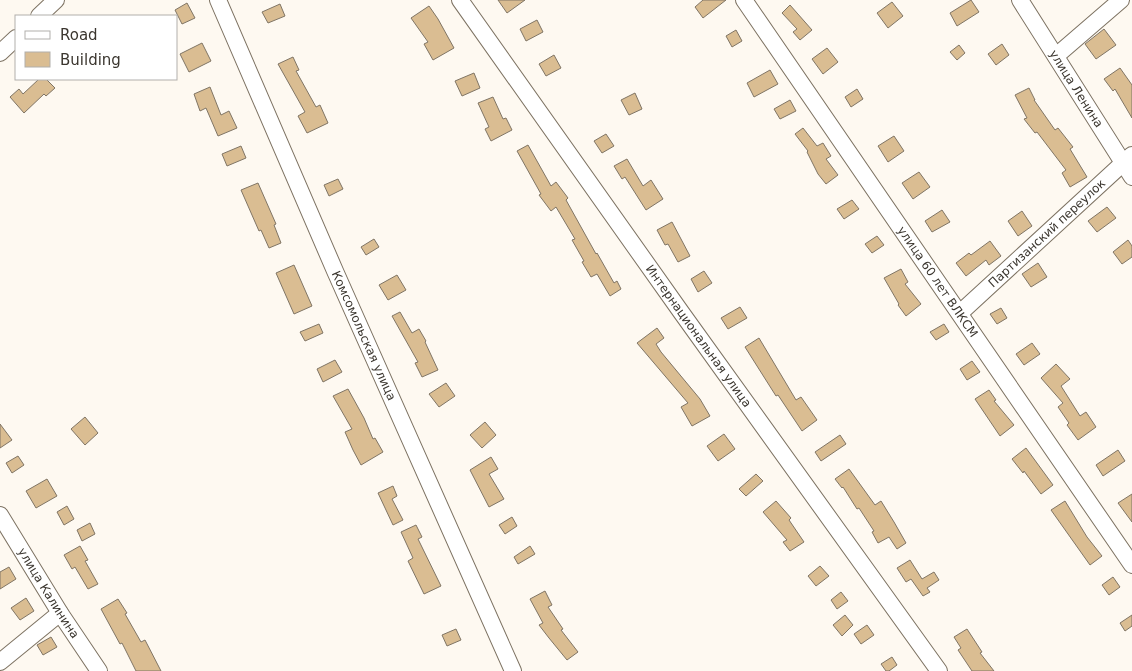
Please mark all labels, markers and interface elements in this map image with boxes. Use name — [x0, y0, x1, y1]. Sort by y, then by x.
legend — [15, 15, 178, 80]
text: Road — [60, 26, 98, 44]
street label: улица Ленина — [1046, 47, 1106, 130]
text: Building — [60, 51, 121, 69]
street label: Партизанский переулок — [986, 176, 1108, 290]
street label: улица 60 лет ВЛКСМ — [895, 224, 981, 340]
street label: Интернациональная улица — [643, 262, 754, 410]
street label: Комсомольская улица — [329, 269, 399, 403]
street label: улица Калинина — [15, 545, 82, 641]

